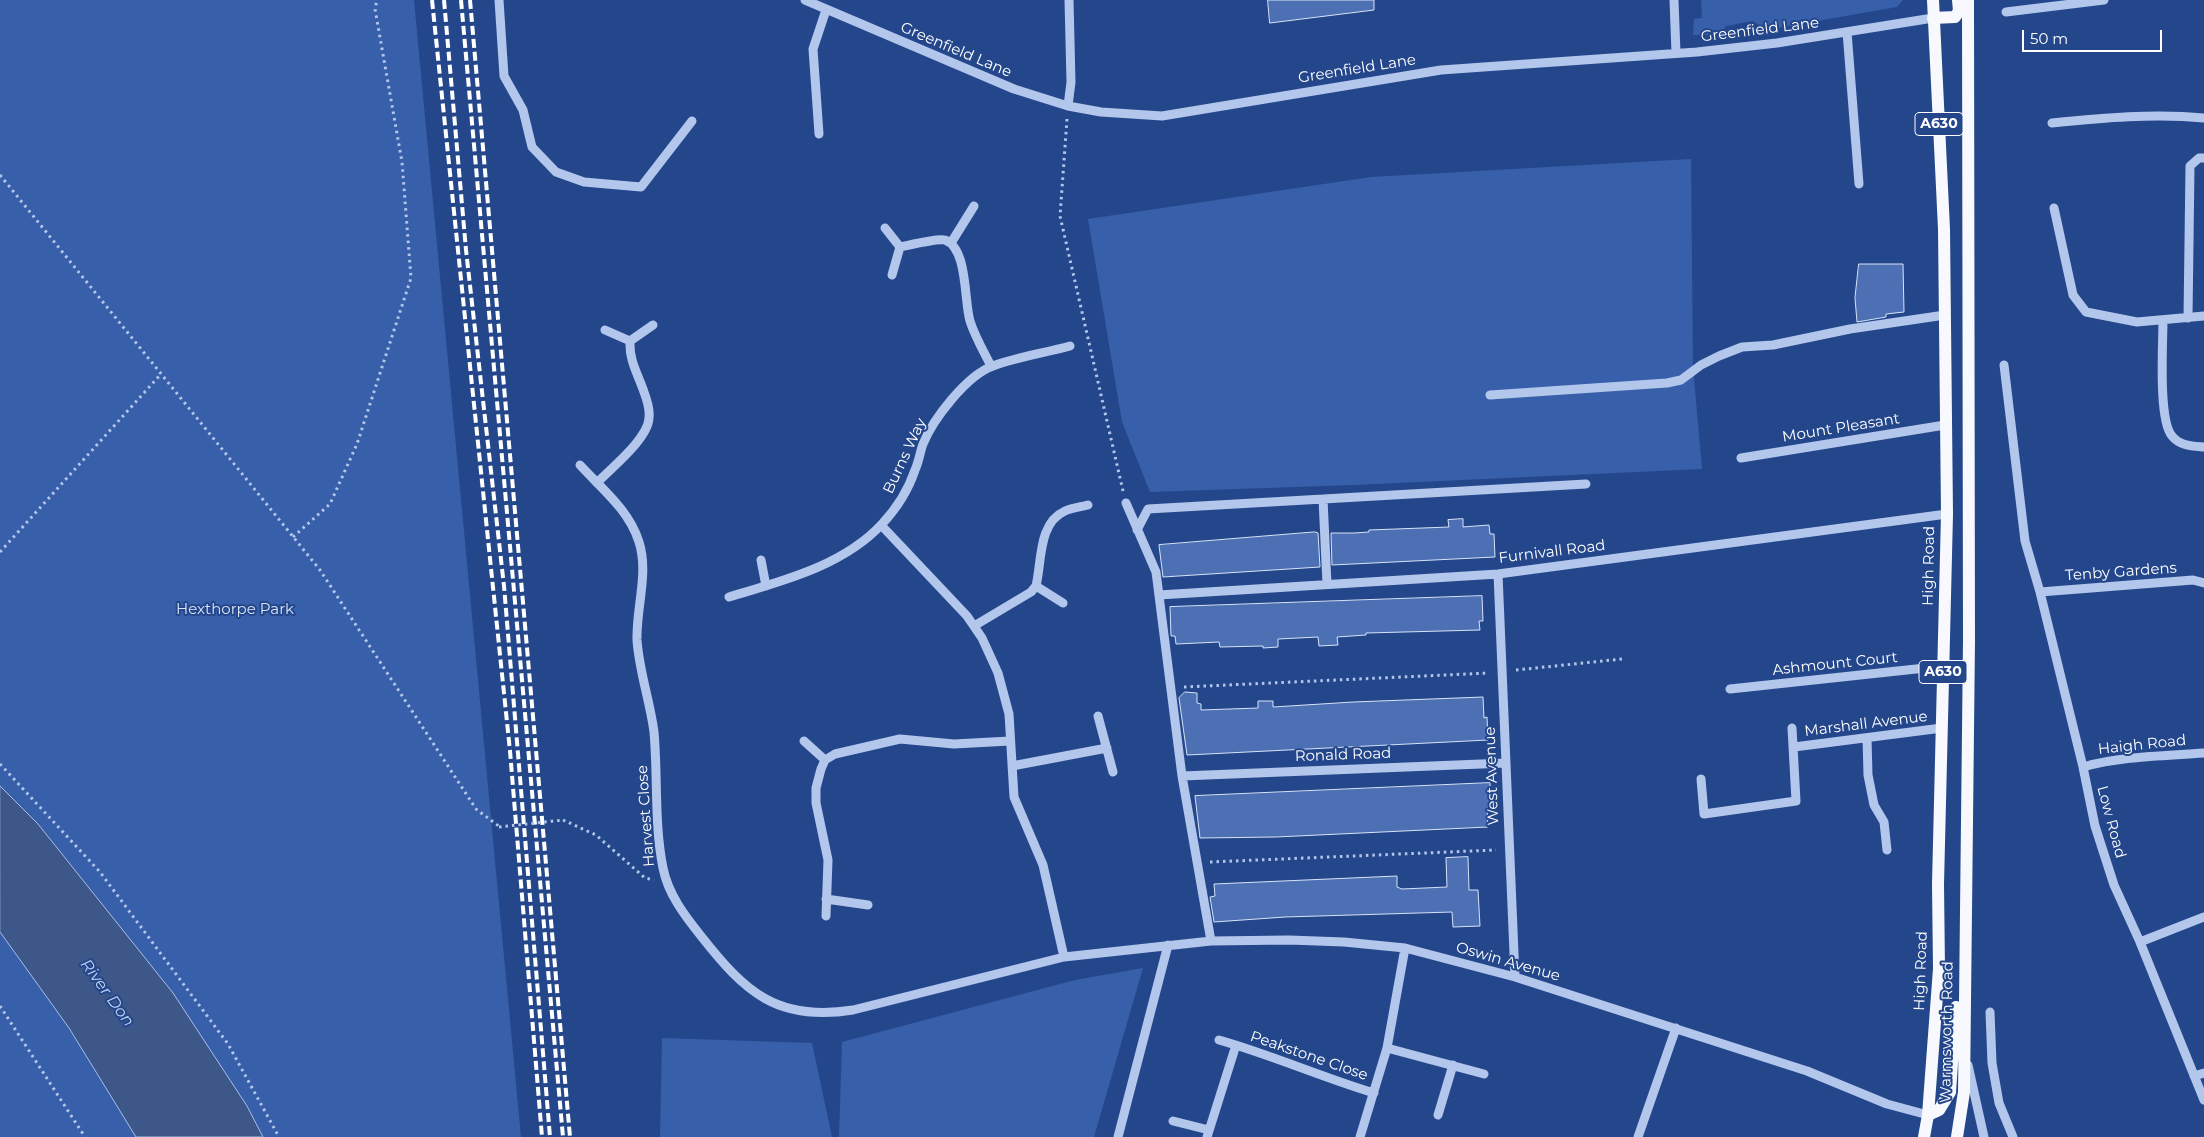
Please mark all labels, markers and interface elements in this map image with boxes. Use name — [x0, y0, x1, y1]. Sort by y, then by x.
street label: Greenfield Lane — [1700, 14, 1820, 46]
street label: Greenfield Lane — [898, 18, 1014, 82]
scale bar — [2024, 20, 2164, 52]
text: 50 m — [2030, 29, 2068, 48]
street label: Greenfield Lane — [1297, 51, 1417, 87]
road number: A630 — [1915, 112, 1963, 136]
street label: Mount Pleasant — [1781, 410, 1901, 446]
street label: Burns Way — [880, 415, 930, 497]
street label: High Road — [1919, 526, 1939, 606]
street label: Furnivall Road — [1498, 537, 1606, 567]
street label: Tenby Gardens — [2065, 559, 2177, 585]
park label: Hexthorpe Park — [176, 601, 294, 619]
street label: Ashmount Court — [1771, 648, 1899, 680]
road number: A630 — [1919, 660, 1967, 684]
street label: Marshall Avenue — [1803, 708, 1929, 740]
street label: West Avenue — [1481, 726, 1503, 826]
street label: Haigh Road — [2097, 731, 2187, 759]
street label: Ronald Road — [1294, 744, 1392, 766]
street label: Harvest Close — [633, 764, 659, 868]
street label: Low Road — [2093, 784, 2129, 860]
street label: High Road — [1911, 931, 1931, 1011]
street label: Oswin Avenue — [1454, 939, 1562, 985]
water label: River Don — [76, 956, 138, 1030]
street label: Warmsworth Road — [1937, 961, 1957, 1103]
street label: Peakstone Close — [1248, 1027, 1370, 1085]

